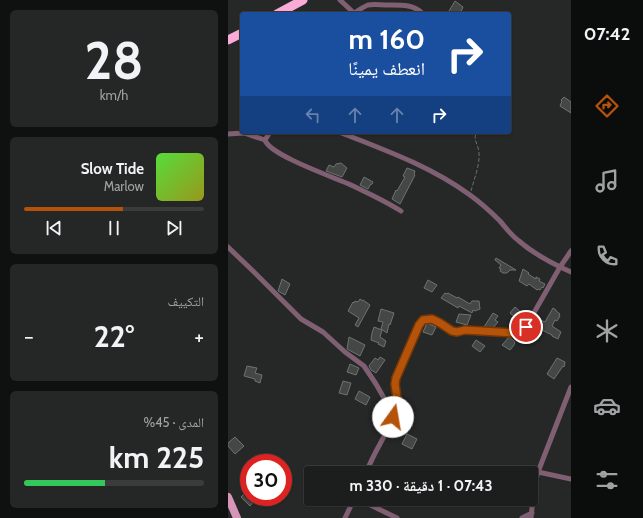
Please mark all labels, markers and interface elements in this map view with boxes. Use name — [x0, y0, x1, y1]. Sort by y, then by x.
text: 160 m — [349, 22, 425, 56]
text: 07:42 — [584, 23, 630, 45]
icon: right — [439, 28, 491, 80]
text: 28 — [85, 29, 143, 92]
text: انعطف يمينًا — [348, 58, 425, 80]
text: km/h — [100, 87, 128, 103]
icon: directions — [593, 92, 621, 120]
icon: left — [302, 104, 324, 126]
icon: ahead — [344, 104, 366, 126]
icon: ahead — [386, 104, 408, 126]
icon: right — [428, 104, 450, 126]
text: Slow Tide — [81, 160, 144, 178]
icon: music — [593, 167, 621, 195]
text: Marlow — [104, 178, 144, 194]
icon: previous — [43, 217, 65, 239]
icon: pause — [103, 217, 125, 239]
icon: next — [163, 217, 185, 239]
icon: phone — [593, 242, 621, 270]
text: التكييف — [168, 293, 204, 309]
pin — [509, 310, 543, 344]
icon: arrive — [515, 316, 537, 338]
icon: climate — [593, 317, 621, 345]
text: 22° — [94, 318, 134, 355]
text: − — [24, 323, 34, 350]
text: + — [194, 323, 204, 350]
icon: car — [593, 392, 621, 420]
position arrow — [372, 396, 414, 438]
text: المدى · 45% — [143, 414, 204, 430]
text: 225 km — [109, 439, 204, 476]
speed limit sign: 30 — [240, 454, 292, 506]
icon: filters — [593, 466, 621, 494]
text: 07:43 · 1 دقيقة · 330 m — [349, 477, 493, 495]

